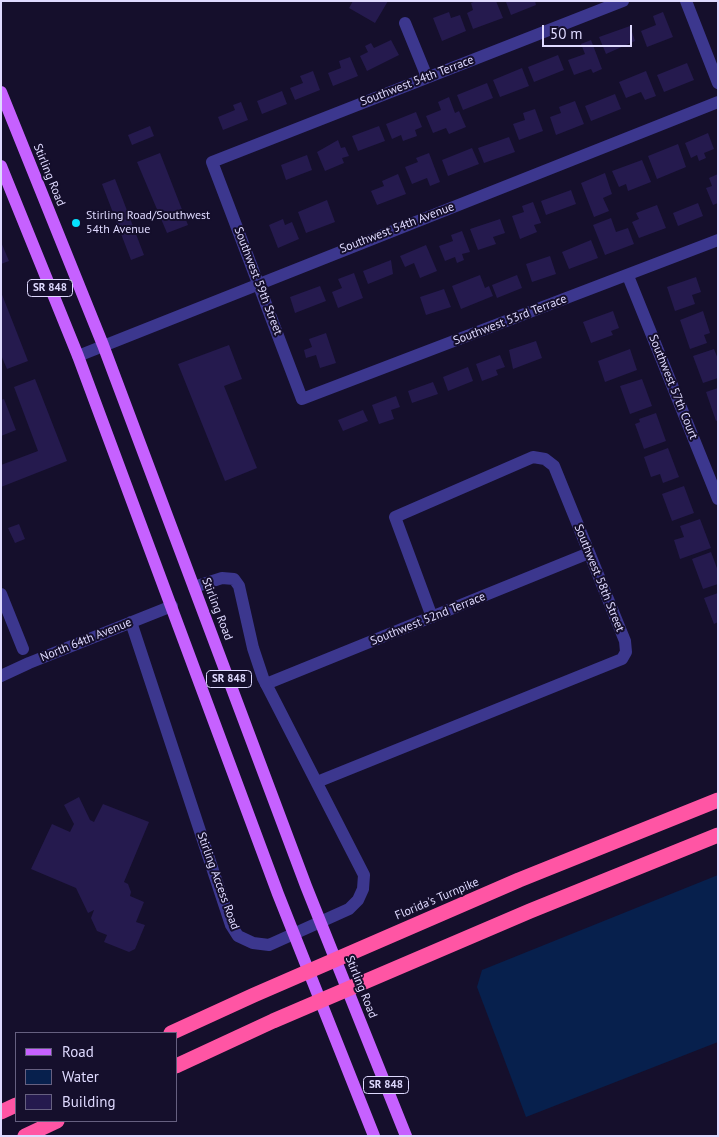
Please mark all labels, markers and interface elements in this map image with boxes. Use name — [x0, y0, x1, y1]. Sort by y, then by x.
scale bar — [544, 15, 634, 47]
text: 50 m — [550, 24, 583, 43]
street label: Southwest 54th Terrace — [358, 53, 476, 109]
street label: Stirling Road — [30, 142, 68, 208]
street label: Southwest 54th Avenue — [338, 200, 456, 256]
place label: Stirling Road/Southwest 54th Avenue — [86, 209, 210, 237]
marker: Stirling Road/Southwest 54th Avenue — [70, 217, 82, 229]
street label: Southwest 59th Street — [231, 225, 285, 337]
road number: SR 848 — [28, 280, 72, 296]
street label: Southwest 53rd Terrace — [451, 292, 569, 348]
street label: Southwest 57th Court — [645, 333, 701, 441]
street label: Southwest 58th Street — [571, 522, 627, 634]
street label: Stirling Road — [198, 576, 236, 642]
street label: Southwest 52nd Terrace — [368, 589, 488, 649]
street label: North 64th Avenue — [38, 615, 134, 665]
road number: SR 848 — [206, 671, 252, 688]
street label: Stirling Access Road — [194, 830, 242, 932]
street label: Florida's Turnpike — [393, 875, 481, 923]
street label: Stirling Road — [342, 954, 380, 1020]
legend — [15, 1032, 178, 1122]
text: Road — [62, 1042, 94, 1061]
text: Water — [62, 1067, 99, 1086]
road number: SR 848 — [364, 1076, 408, 1094]
text: Building — [62, 1092, 116, 1111]

